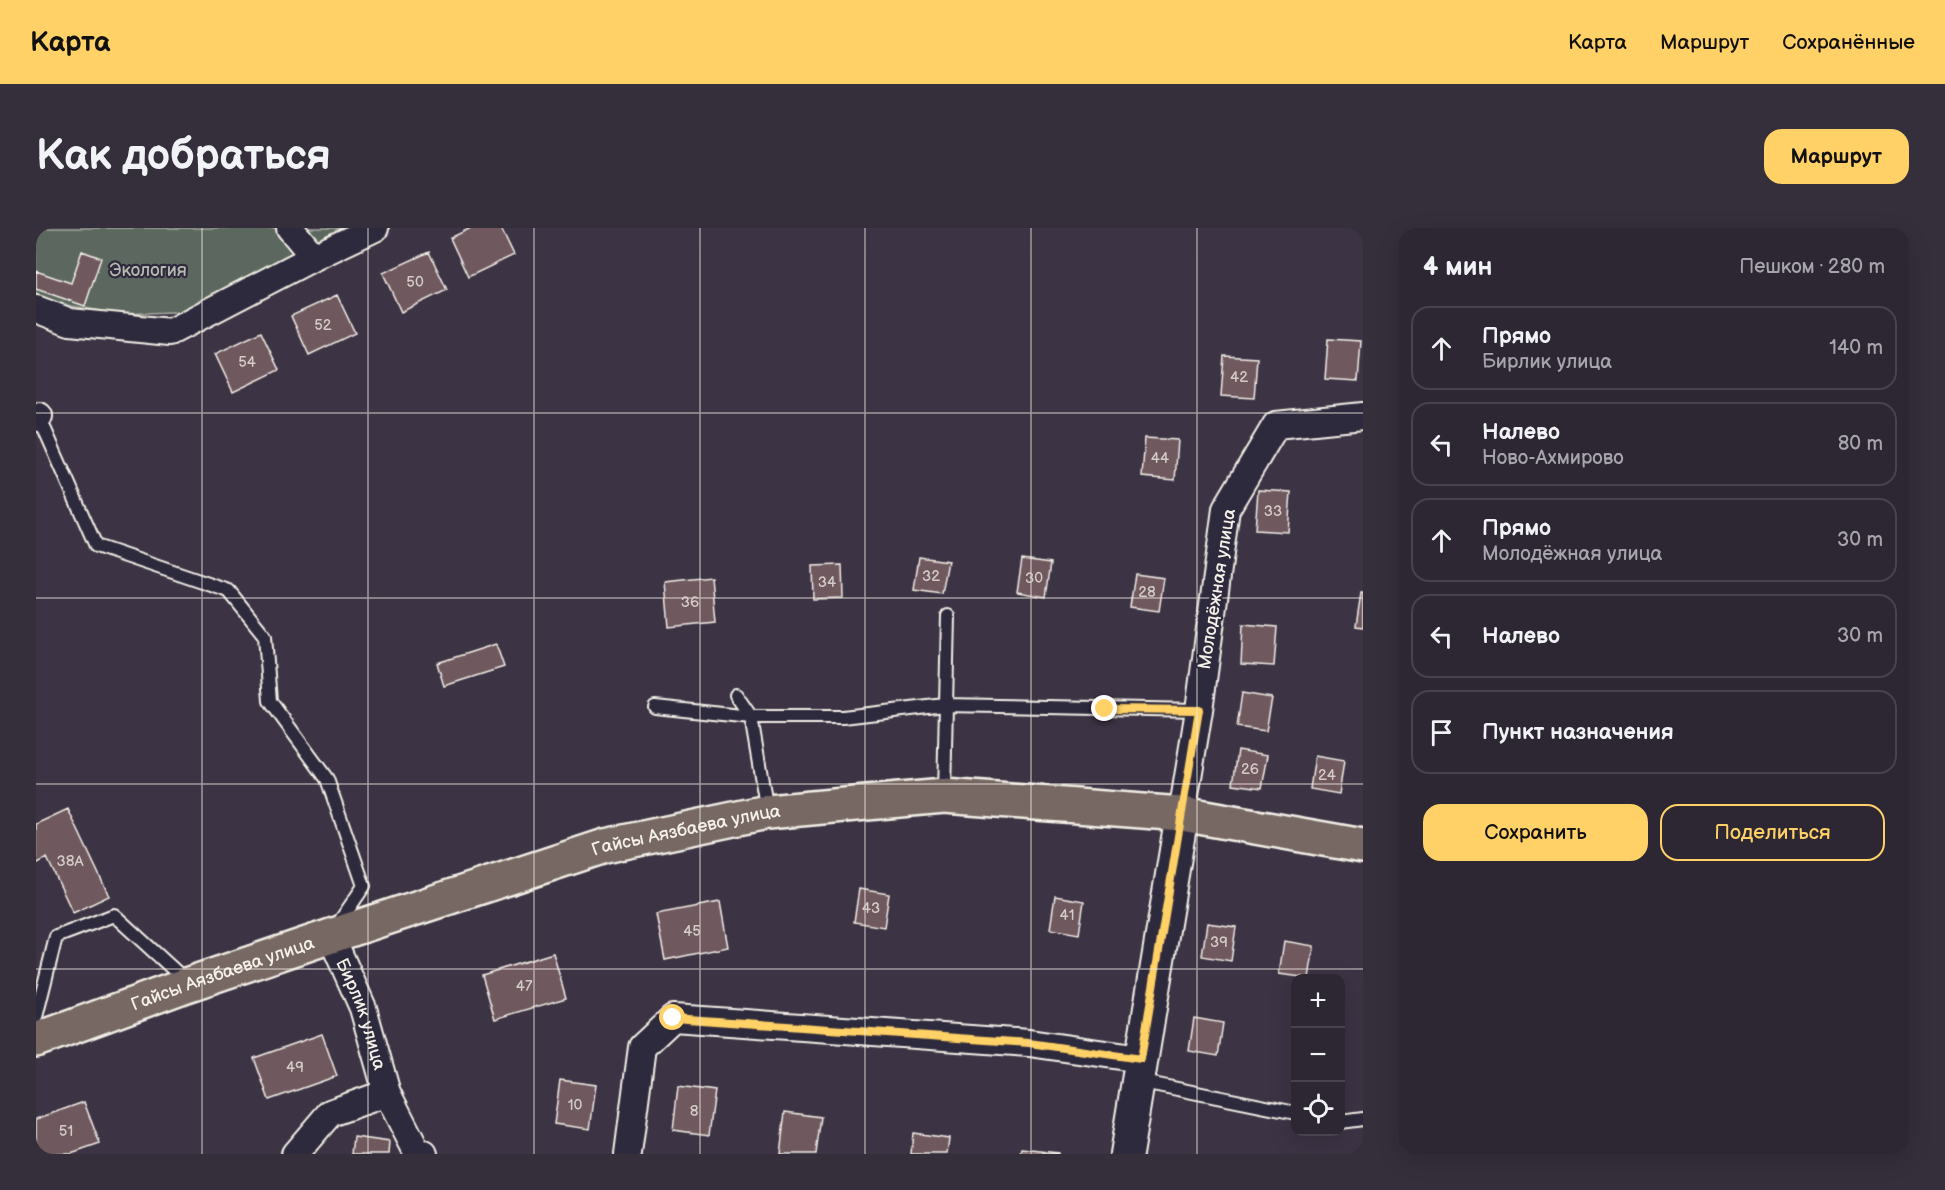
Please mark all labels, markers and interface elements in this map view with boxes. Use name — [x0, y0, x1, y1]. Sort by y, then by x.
text: Карта — [30, 26, 110, 59]
text: Карта — [1568, 30, 1627, 55]
text: Маршрут — [1660, 30, 1749, 55]
text: Сохранённые — [1782, 30, 1915, 55]
button: Маршрут — [1764, 129, 1909, 184]
text: Как добраться — [36, 131, 331, 182]
text: 4 мин — [1423, 252, 1492, 283]
text: Пешком · 280 m — [1739, 255, 1885, 279]
park label: Экология — [109, 260, 187, 281]
house number: 50 — [406, 273, 424, 292]
house number: 52 — [314, 316, 332, 335]
text: Прямо — [1482, 323, 1551, 350]
icon: ahead — [1425, 332, 1458, 365]
text: 140 m — [1829, 336, 1883, 360]
text: Бирлик улица — [1482, 350, 1612, 374]
house number: 54 — [238, 353, 256, 372]
house number: 42 — [1230, 368, 1248, 387]
text: Налево — [1482, 419, 1560, 446]
icon: left — [1425, 428, 1458, 461]
text: 80 m — [1838, 432, 1883, 456]
text: Ново-Ахмирово — [1482, 446, 1624, 470]
house number: 44 — [1151, 449, 1169, 468]
house number: 33 — [1264, 502, 1282, 521]
street label: Молодёжная улица — [1194, 507, 1240, 671]
text: Прямо — [1482, 515, 1551, 542]
icon: ahead — [1425, 524, 1458, 557]
text: 30 m — [1837, 528, 1883, 552]
text: Молодёжная улица — [1482, 542, 1662, 566]
house number: 32 — [922, 567, 940, 586]
house number: 30 — [1025, 569, 1043, 588]
house number: 34 — [818, 573, 836, 592]
house number: 28 — [1138, 583, 1156, 602]
house number: 36 — [681, 593, 699, 612]
icon: left — [1425, 620, 1458, 653]
text: Налево — [1482, 623, 1560, 650]
text: 30 m — [1837, 624, 1883, 648]
route end — [1091, 695, 1117, 721]
icon: arrive — [1425, 716, 1458, 749]
text: Пункт назначения — [1482, 719, 1674, 746]
house number: 26 — [1241, 760, 1259, 779]
house number: 24 — [1318, 766, 1336, 785]
street label: Гайсы Аязбаева улица — [589, 800, 782, 860]
button: Сохранить — [1423, 804, 1648, 861]
button: Поделиться — [1660, 804, 1885, 861]
house number: 38А — [56, 852, 84, 871]
house number: 43 — [862, 899, 880, 918]
house number: 41 — [1060, 906, 1074, 925]
house number: 45 — [683, 922, 701, 941]
street label: Гайсы Аязбаева улица — [128, 932, 317, 1015]
house number: 39 — [1210, 933, 1228, 952]
street label: Бирлик улица — [332, 955, 391, 1073]
map controls — [1291, 974, 1345, 1136]
button: + — [1291, 974, 1345, 1028]
house number: 47 — [516, 977, 533, 996]
route start — [659, 1004, 685, 1030]
button: − — [1291, 1028, 1345, 1082]
house number: 49 — [286, 1058, 304, 1077]
button: locate — [1291, 1082, 1345, 1136]
house number: 10 — [568, 1096, 582, 1115]
house number: 8 — [690, 1102, 699, 1121]
house number: 51 — [59, 1122, 73, 1141]

